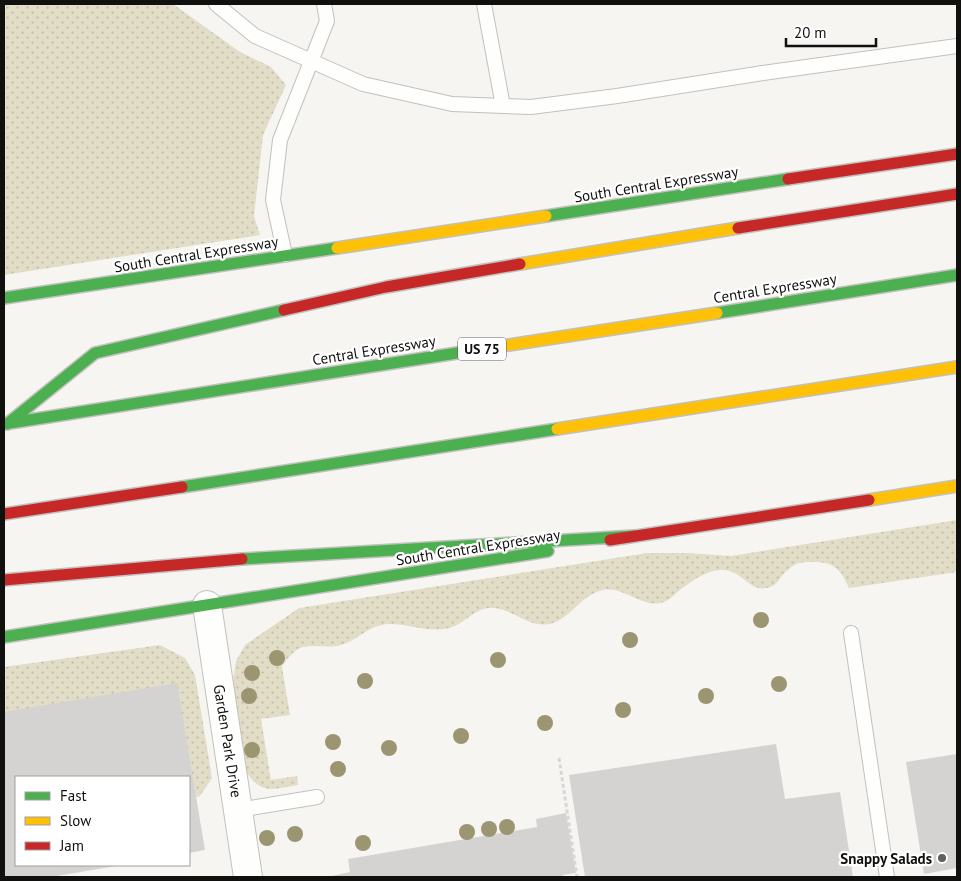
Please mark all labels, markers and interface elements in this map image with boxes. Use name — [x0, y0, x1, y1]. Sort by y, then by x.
scale bar — [786, 15, 876, 47]
text: 20 m — [794, 23, 827, 42]
street label: South Central Expressway — [573, 162, 739, 206]
street label: South Central Expressway — [113, 232, 279, 276]
street label: Central Expressway — [712, 269, 838, 307]
street label: Central Expressway — [311, 331, 437, 369]
road number: US 75 — [458, 338, 506, 360]
street label: South Central Expressway — [395, 525, 561, 569]
street label: Garden Park Drive — [210, 683, 246, 799]
legend — [15, 776, 190, 866]
text: Fast — [60, 786, 87, 805]
text: Slow — [60, 811, 91, 830]
text: Jam — [59, 836, 84, 855]
place label: Snappy Salads — [840, 849, 932, 868]
marker: Snappy Salads — [936, 852, 948, 864]

